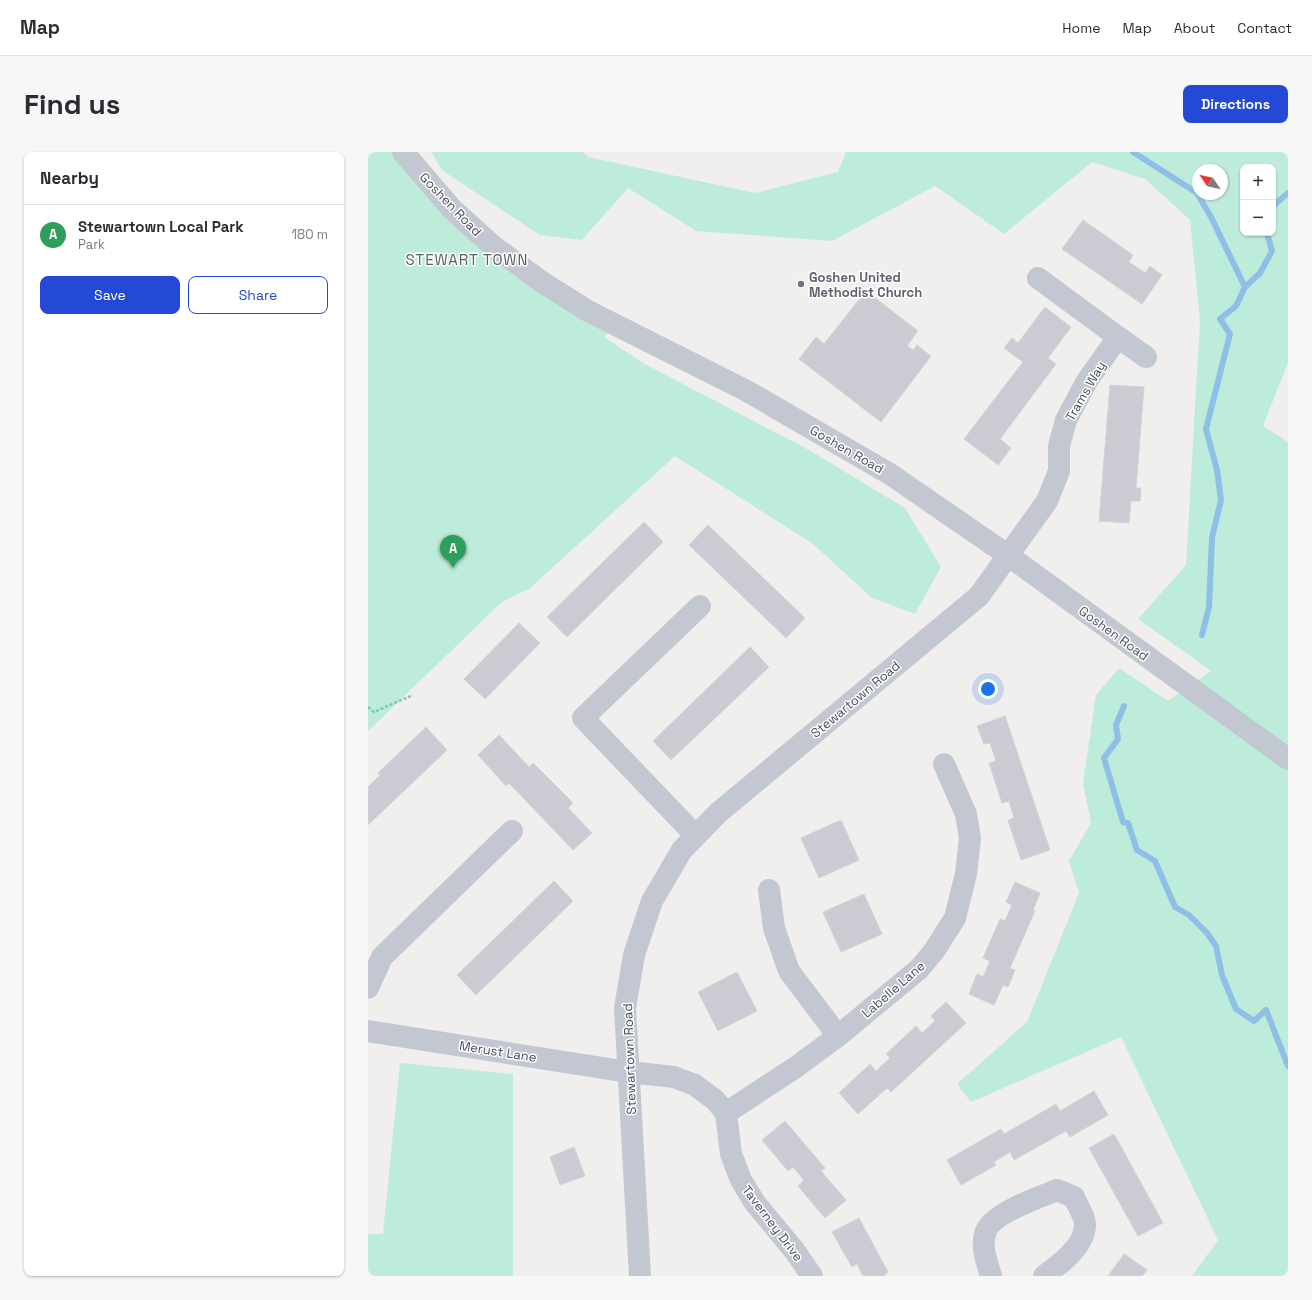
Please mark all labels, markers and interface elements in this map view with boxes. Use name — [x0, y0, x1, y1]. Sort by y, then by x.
text: Map — [20, 15, 60, 40]
text: Home — [1062, 19, 1100, 37]
text: Map — [1122, 19, 1152, 37]
text: About — [1174, 19, 1215, 37]
text: Contact — [1237, 19, 1292, 37]
button: Directions — [1183, 85, 1288, 123]
text: Find us — [24, 86, 121, 122]
north arrow — [1192, 164, 1228, 200]
map controls — [1240, 164, 1276, 236]
button: + — [1240, 164, 1276, 200]
text: Nearby — [40, 167, 99, 189]
street label: Goshen Road — [416, 169, 485, 240]
button: − — [1240, 200, 1276, 236]
text: Stewartown Local Park — [78, 217, 244, 236]
text: A — [49, 226, 57, 243]
text: 180 m — [292, 226, 328, 243]
text: Park — [78, 236, 105, 253]
district label: STEWART TOWN — [406, 250, 528, 269]
place label: Goshen United Methodist Church — [809, 269, 922, 301]
button: Save — [40, 276, 180, 314]
button: Share — [188, 276, 328, 314]
marker: Goshen United Methodist Church — [796, 279, 806, 289]
street label: Trams Way — [1061, 358, 1109, 424]
street label: Goshen Road — [807, 421, 887, 477]
pin: A — [440, 535, 466, 568]
street label: Goshen Road — [1075, 602, 1152, 664]
street label: Stewartown Road — [807, 657, 903, 742]
your location — [978, 679, 998, 699]
street label: Labelle Lane — [858, 957, 928, 1021]
street label: Stewartown Road — [619, 1003, 640, 1115]
street label: Merust Lane — [458, 1037, 538, 1066]
street label: Taverney Drive — [738, 1182, 807, 1265]

